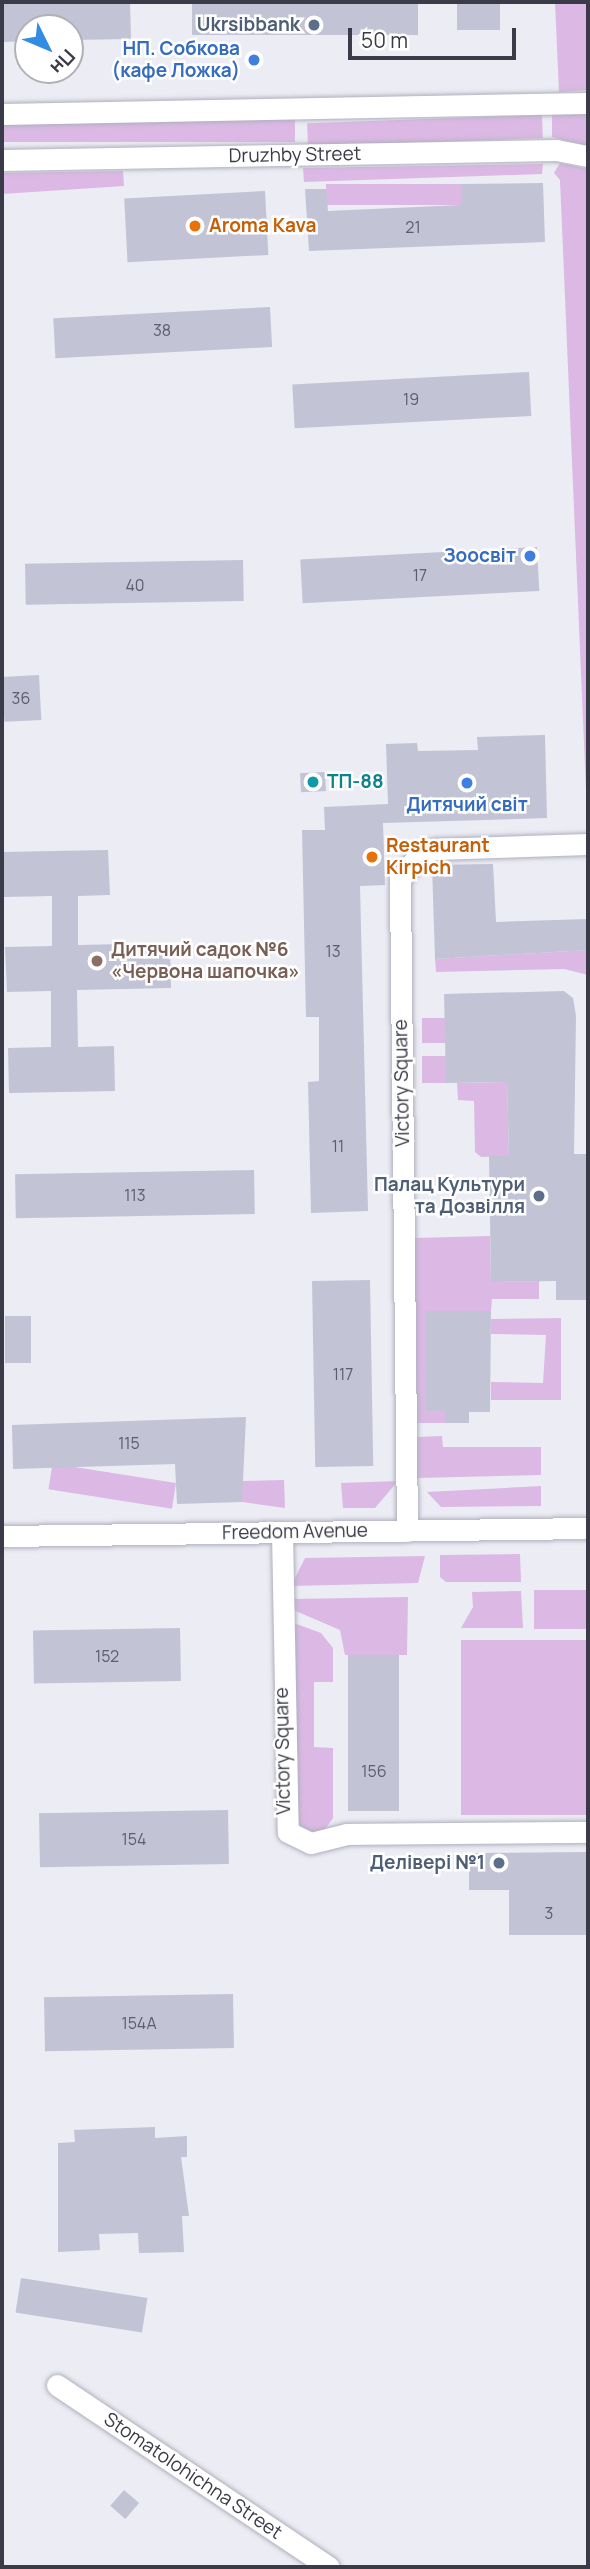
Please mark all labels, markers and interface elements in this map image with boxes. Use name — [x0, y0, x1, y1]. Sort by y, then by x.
north arrow — [14, 14, 84, 84]
place label: Ukrsibbank — [197, 14, 300, 36]
scale bar — [352, 14, 520, 58]
marker: Ukrsibbank — [306, 17, 322, 33]
text: 50 m — [361, 26, 408, 54]
place label: НП. Собкова (кафе Ложка) — [112, 38, 240, 82]
text: Пн — [45, 44, 81, 80]
marker: НП. Собкова (кафе Ложка) — [246, 52, 262, 68]
street label: Druzhby Street — [229, 142, 361, 168]
place label: Aroma Kava — [209, 215, 316, 237]
house number: 21 — [405, 217, 421, 237]
marker: Aroma Kava — [187, 218, 203, 234]
house number: 38 — [153, 320, 171, 340]
house number: 19 — [403, 389, 419, 409]
place label: Зоосвіт — [443, 545, 516, 567]
marker: Зоосвіт — [522, 548, 538, 564]
house number: 17 — [413, 565, 427, 585]
house number: 40 — [125, 575, 145, 595]
house number: 36 — [12, 688, 30, 708]
place label: ТП-88 — [327, 771, 384, 793]
marker: ТП-88 — [305, 774, 321, 790]
marker: Дитячий світ — [459, 775, 475, 791]
place label: Дитячий світ — [406, 794, 528, 816]
place label: Restaurant Kirpich — [386, 835, 490, 879]
marker: Restaurant Kirpich — [364, 849, 380, 865]
place label: Дитячий садок №6 «Червона шапочка» — [111, 939, 300, 983]
house number: 13 — [325, 941, 341, 961]
marker: Дитячий садок №6 «Червона шапочка» — [89, 953, 105, 969]
street label: Victory Square — [389, 1019, 415, 1147]
house number: 11 — [332, 1136, 344, 1156]
place label: Палац Культури та Дозвілля — [374, 1174, 525, 1218]
house number: 113 — [124, 1185, 146, 1205]
marker: Палац Культури та Дозвілля — [531, 1188, 547, 1204]
house number: 117 — [333, 1364, 353, 1384]
house number: 115 — [118, 1433, 140, 1453]
street label: Freedom Avenue — [222, 1519, 368, 1545]
house number: 152 — [95, 1646, 119, 1666]
street label: Victory Square — [270, 1687, 296, 1815]
house number: 156 — [361, 1761, 387, 1781]
house number: 154 — [122, 1829, 146, 1849]
place label: Делівері №1 — [370, 1852, 485, 1874]
marker: Делівері №1 — [491, 1855, 507, 1871]
house number: 3 — [545, 1903, 553, 1923]
house number: 154А — [121, 2013, 157, 2033]
street label: Stomatolohichna Street — [100, 2408, 286, 2544]

